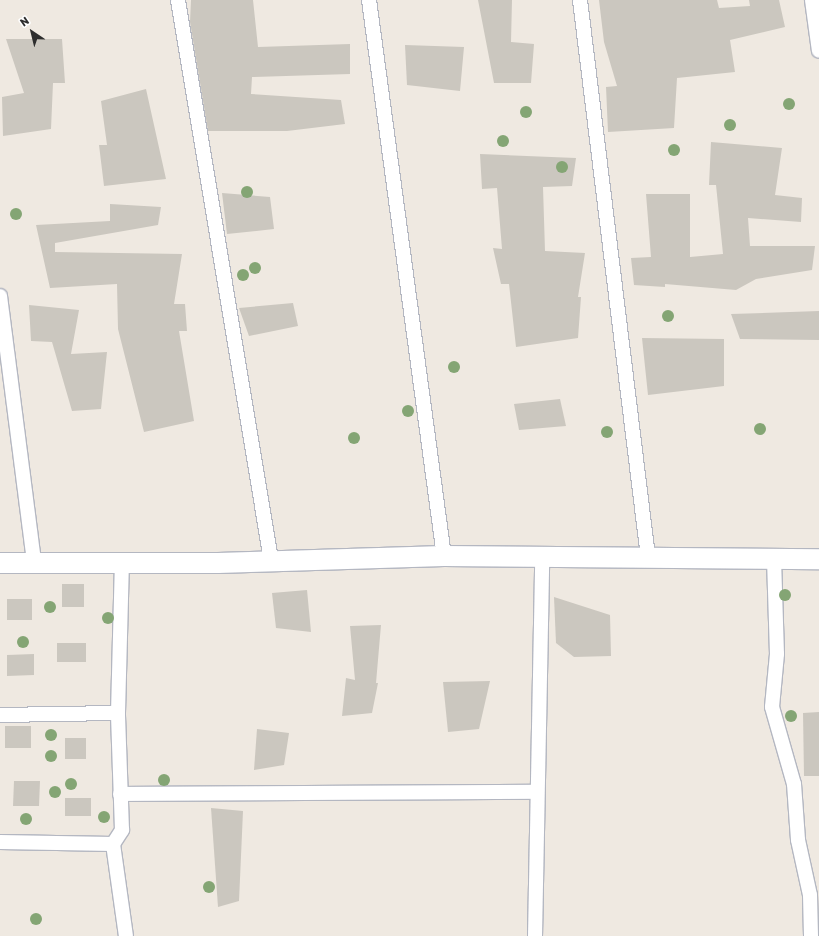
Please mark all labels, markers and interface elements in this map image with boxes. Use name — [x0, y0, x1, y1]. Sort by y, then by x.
north arrow — [12, 12, 52, 52]
text: N — [18, 14, 32, 29]

